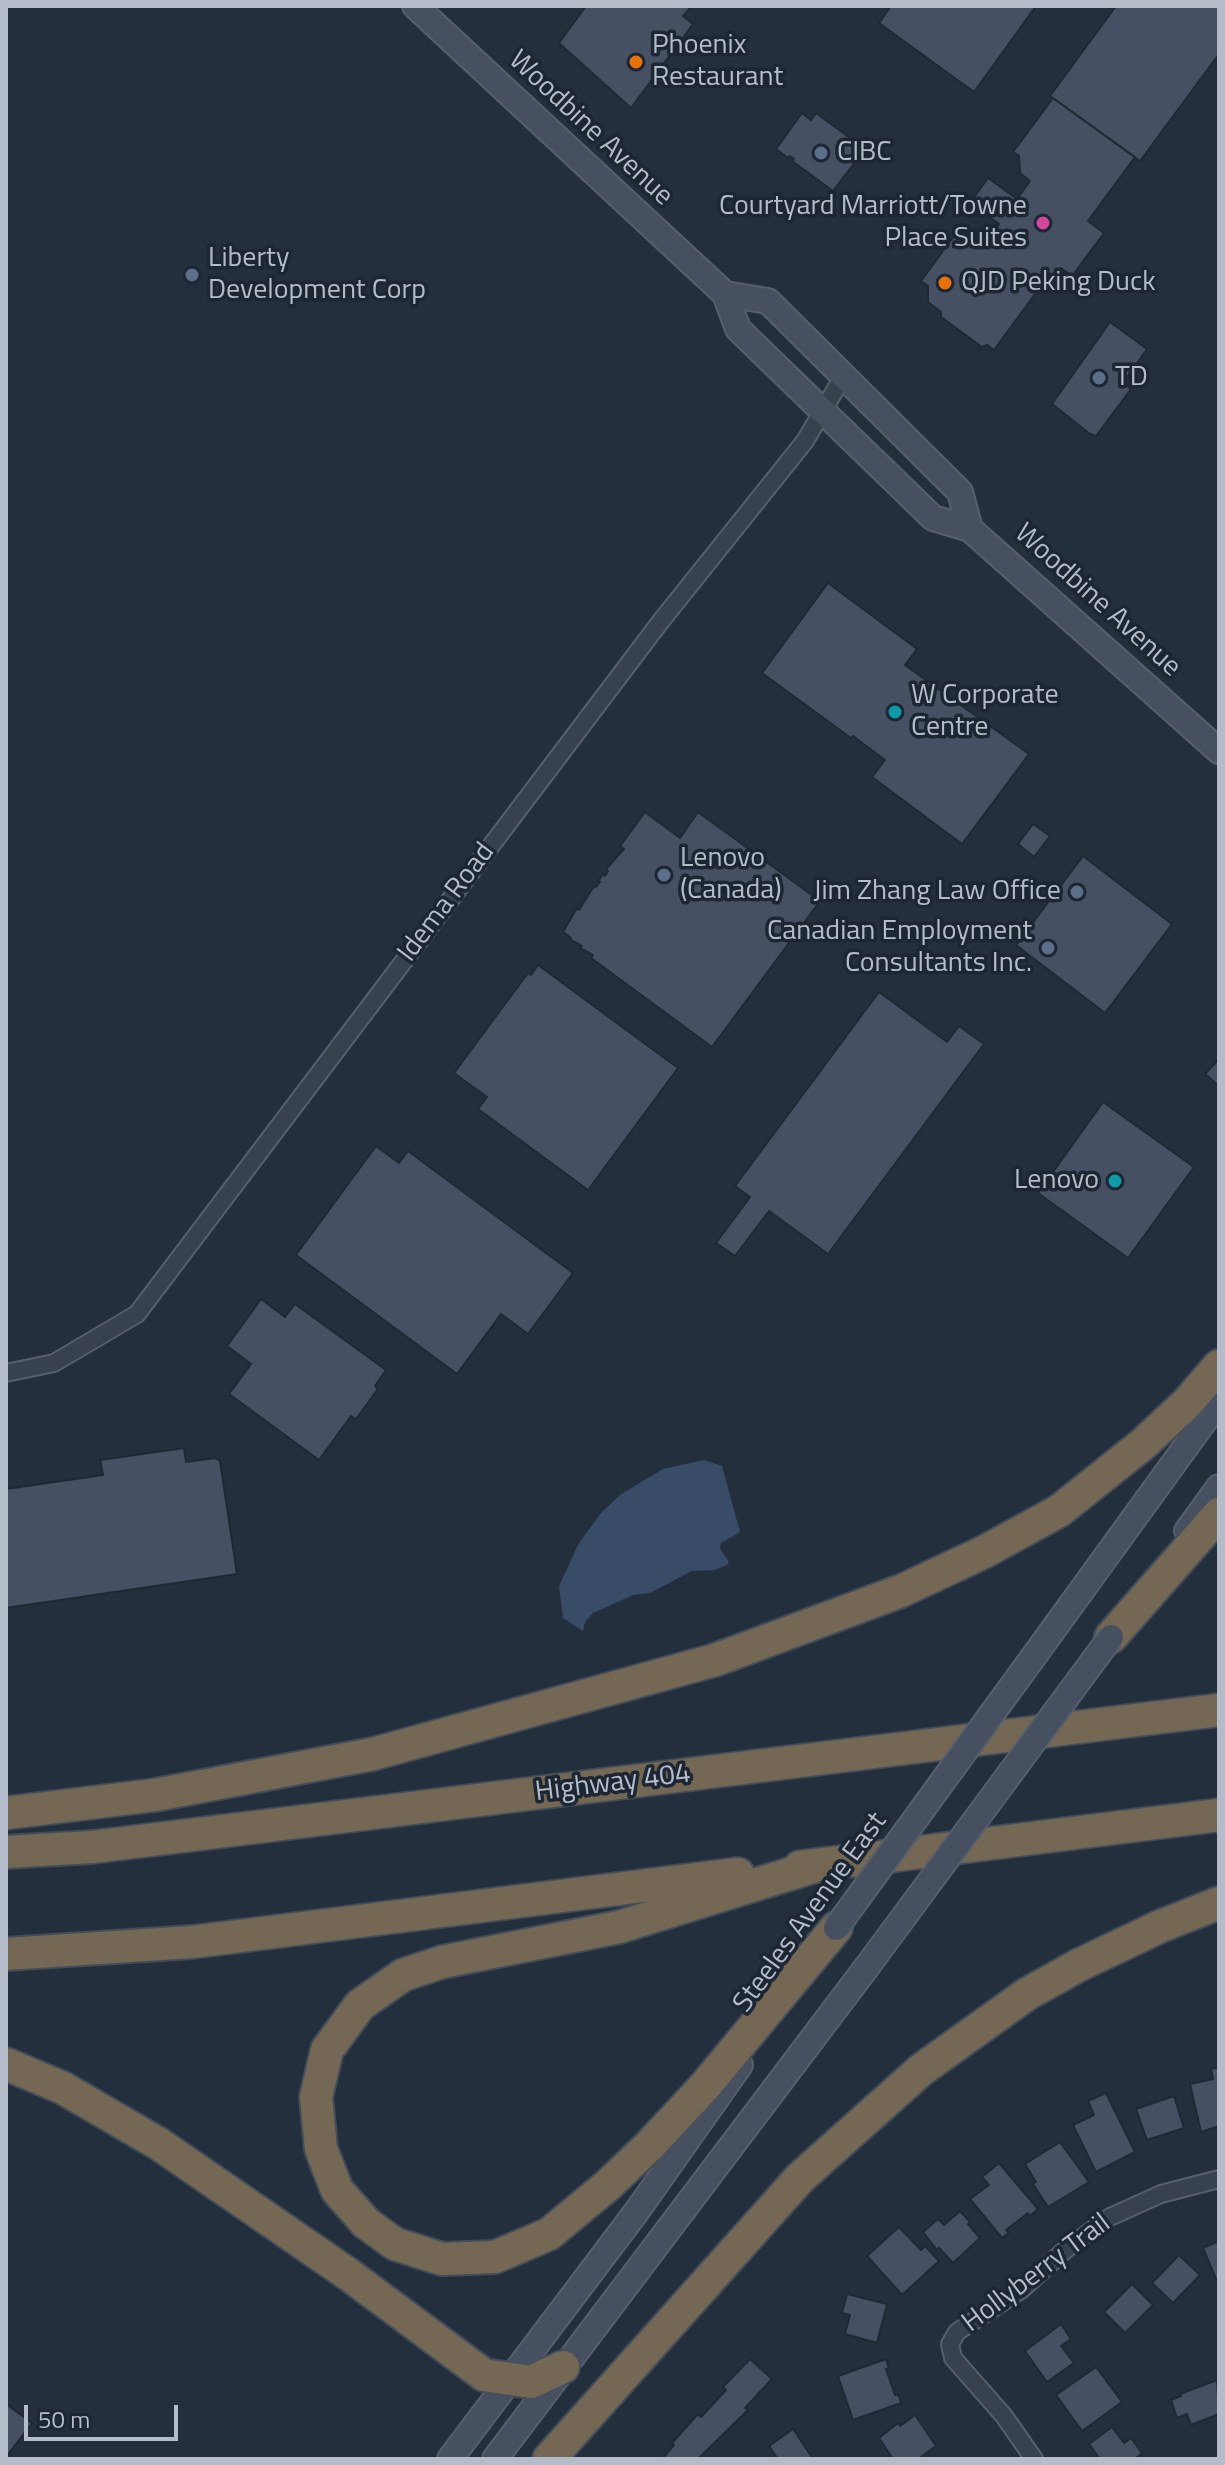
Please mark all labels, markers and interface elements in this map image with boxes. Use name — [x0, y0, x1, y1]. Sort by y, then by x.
place label: Phoenix Restaurant — [652, 29, 783, 95]
street label: Woodbine Avenue — [501, 44, 679, 214]
marker: Phoenix Restaurant — [627, 53, 645, 71]
place label: CIBC — [837, 136, 892, 170]
marker: CIBC — [812, 144, 830, 162]
place label: Courtyard Marriott/Towne Place Suites — [719, 190, 1027, 256]
marker: Courtyard Marriott/Towne Place Suites — [1034, 214, 1052, 232]
place label: Liberty Development Corp — [208, 242, 426, 308]
marker: Liberty Development Corp — [183, 266, 201, 284]
place label: QJD Peking Duck — [961, 266, 1156, 300]
marker: QJD Peking Duck — [936, 274, 954, 292]
place label: TD — [1115, 361, 1148, 395]
marker: TD — [1090, 369, 1108, 387]
street label: Woodbine Avenue — [1007, 517, 1187, 685]
place label: W Corporate Centre — [911, 679, 1059, 745]
marker: W Corporate Centre — [886, 703, 904, 721]
street label: Idema Road — [391, 837, 503, 969]
place label: Lenovo (Canada) — [680, 842, 782, 908]
marker: Lenovo (Canada) — [655, 866, 673, 884]
place label: Jim Zhang Law Office — [813, 875, 1061, 909]
marker: Jim Zhang Law Office — [1068, 883, 1086, 901]
place label: Canadian Employment Consultants Inc. — [767, 915, 1032, 981]
marker: Canadian Employment Consultants Inc. — [1039, 939, 1057, 957]
place label: Lenovo — [1014, 1164, 1099, 1198]
marker: Lenovo — [1106, 1172, 1124, 1190]
street label: Highway 404 — [533, 1758, 693, 1810]
street label: Steeles Avenue East — [727, 1806, 895, 2020]
street label: Hollyberry Trail — [956, 2207, 1118, 2341]
scale bar — [28, 2389, 182, 2439]
text: 50 m — [38, 2401, 90, 2437]

